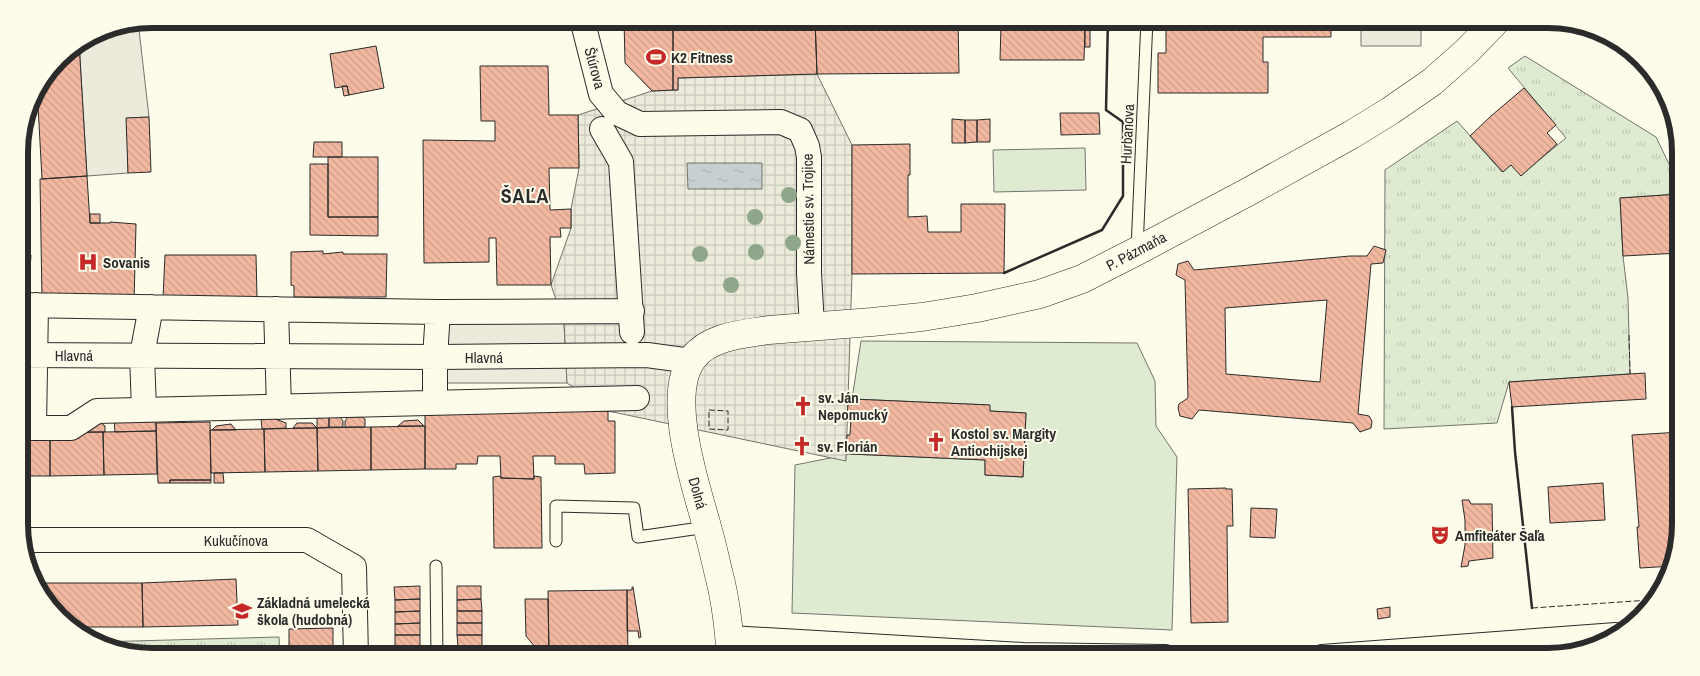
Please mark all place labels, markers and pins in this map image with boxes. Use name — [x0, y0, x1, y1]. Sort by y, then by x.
sports icon: K2 Fitness — [645, 46, 667, 68]
place label: K2 Fitness — [671, 47, 733, 68]
hospital icon: Sovanis — [77, 251, 99, 273]
place label: Sovanis — [103, 252, 150, 273]
place label: sv. Ján Nepomucký — [818, 387, 888, 425]
church icon: sv. Ján Nepomucký — [792, 395, 814, 417]
place label: Kostol sv. Margity Antiochijskej — [951, 423, 1056, 461]
church icon: Kostol sv. Margity Antiochijskej — [925, 431, 947, 453]
church icon: sv. Florián — [791, 435, 813, 457]
place label: sv. Florián — [817, 436, 878, 457]
theatre icon: Amfiteáter Šaľa — [1429, 524, 1451, 546]
place label: Amfiteáter Šaľa — [1455, 525, 1545, 546]
place label: Základná umelecká škola (hudobná) — [257, 592, 370, 630]
school or university icon: Základná umelecká škola (hudobná) — [231, 600, 253, 622]

